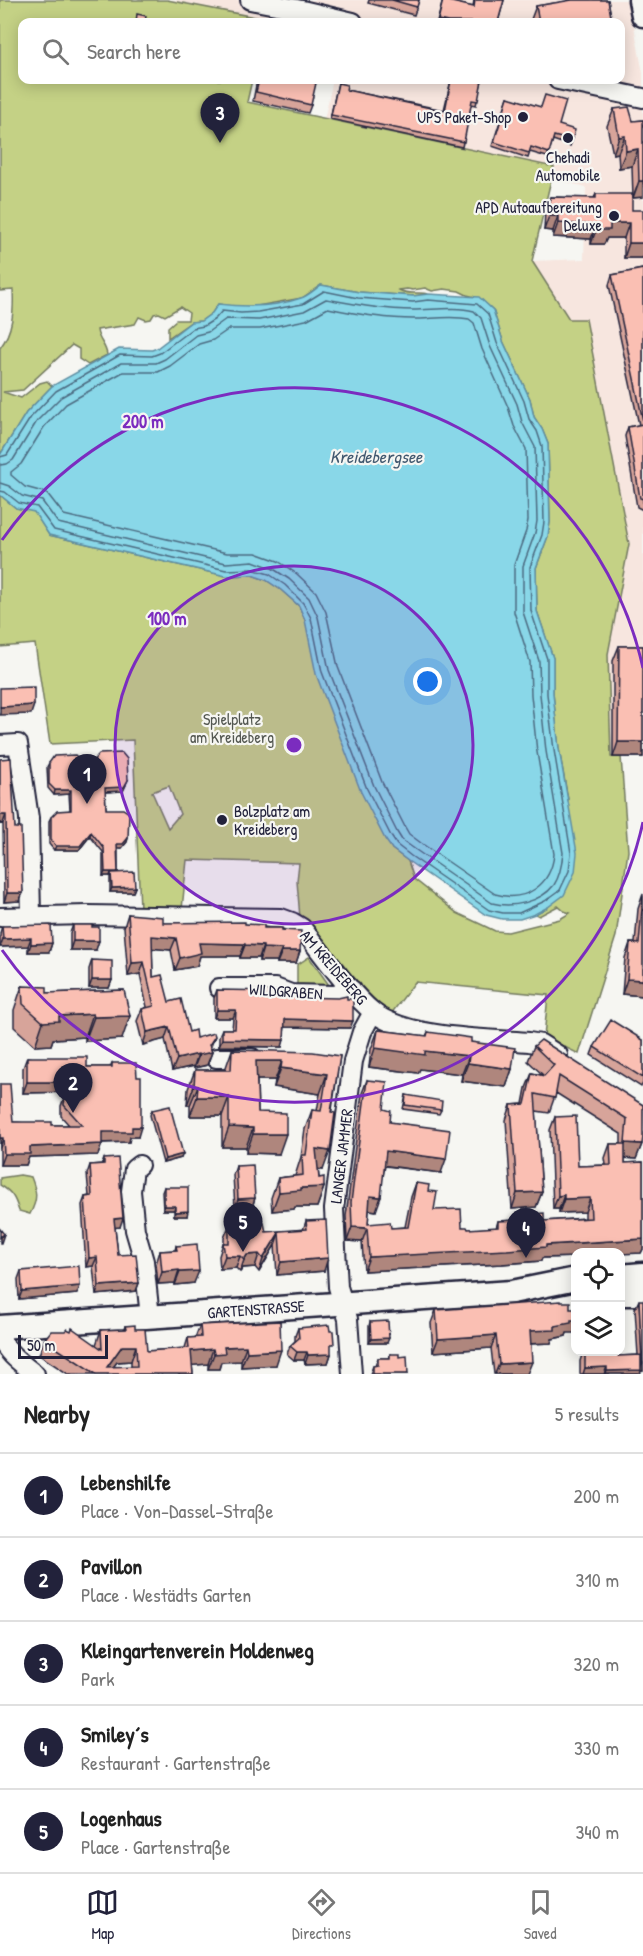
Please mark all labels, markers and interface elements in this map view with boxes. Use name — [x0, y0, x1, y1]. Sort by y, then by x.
search box — [18, 18, 625, 84]
icon: search — [39, 35, 72, 68]
text: Search here — [87, 36, 181, 66]
pin: 3 — [200, 94, 240, 143]
place label: UPS Paket-Shop — [417, 106, 511, 128]
marker: UPS Paket-Shop — [516, 110, 530, 124]
marker: Chehadi Automobile — [561, 131, 575, 145]
place label: Chehadi Automobile — [536, 146, 601, 186]
place label: APD Autoaufbereitung Deluxe — [475, 196, 603, 236]
marker: APD Autoaufbereitung Deluxe — [607, 209, 621, 223]
text: 200 m — [123, 409, 163, 434]
water label: Kreidebergsee — [330, 444, 423, 469]
text: 100 m — [147, 606, 187, 631]
your location — [413, 667, 442, 696]
park label: Spielplatz am Kreideberg — [190, 708, 274, 748]
centre of rings — [284, 735, 304, 755]
pin: 1 — [68, 754, 106, 804]
place label: Bolzplatz am Kreideberg — [234, 800, 310, 840]
marker: Bolzplatz am Kreideberg — [215, 813, 229, 827]
street label: AM KREIDEBERG — [295, 925, 373, 1009]
street label: WILDGRABEN — [249, 977, 323, 1005]
pin: 2 — [54, 1064, 92, 1113]
street label: LANGER JAMMER — [324, 1107, 358, 1205]
pin: 5 — [224, 1202, 262, 1252]
pin: 4 — [506, 1208, 546, 1258]
map controls — [571, 1248, 625, 1356]
button: locate — [571, 1248, 625, 1302]
street label: GARTENSTRASSE — [207, 1295, 305, 1323]
button: layers — [571, 1302, 625, 1356]
scale bar — [18, 1332, 108, 1360]
text: 50 m — [27, 1334, 56, 1356]
text: Nearby — [24, 1396, 90, 1431]
text: 5 results — [555, 1400, 619, 1427]
text: Lebenshilfe — [81, 1467, 171, 1497]
text: 1 — [40, 1482, 47, 1509]
text: 200 m — [574, 1482, 619, 1509]
text: Place · Von-Dassel-Straße — [81, 1497, 273, 1524]
text: Pavillon — [81, 1551, 142, 1581]
text: 2 — [39, 1566, 48, 1593]
text: 310 m — [576, 1566, 619, 1593]
text: Place · Westädts Garten — [81, 1581, 251, 1608]
text: Kleingartenverein Moldenweg — [81, 1635, 314, 1665]
text: 3 — [39, 1650, 48, 1677]
text: 320 m — [574, 1650, 619, 1677]
text: Park — [81, 1665, 114, 1692]
text: Smiley´s — [81, 1719, 149, 1749]
text: 4 — [40, 1734, 47, 1761]
text: 330 m — [574, 1734, 619, 1761]
text: Restaurant · Gartenstraße — [81, 1749, 271, 1776]
text: Logenhaus — [81, 1803, 162, 1833]
text: 5 — [39, 1818, 48, 1845]
text: 340 m — [575, 1818, 619, 1845]
text: Place · Gartenstraße — [81, 1833, 230, 1860]
tab: Map — [86, 1886, 119, 1944]
tab: Directions — [292, 1886, 351, 1944]
tab: Saved — [524, 1886, 557, 1944]

